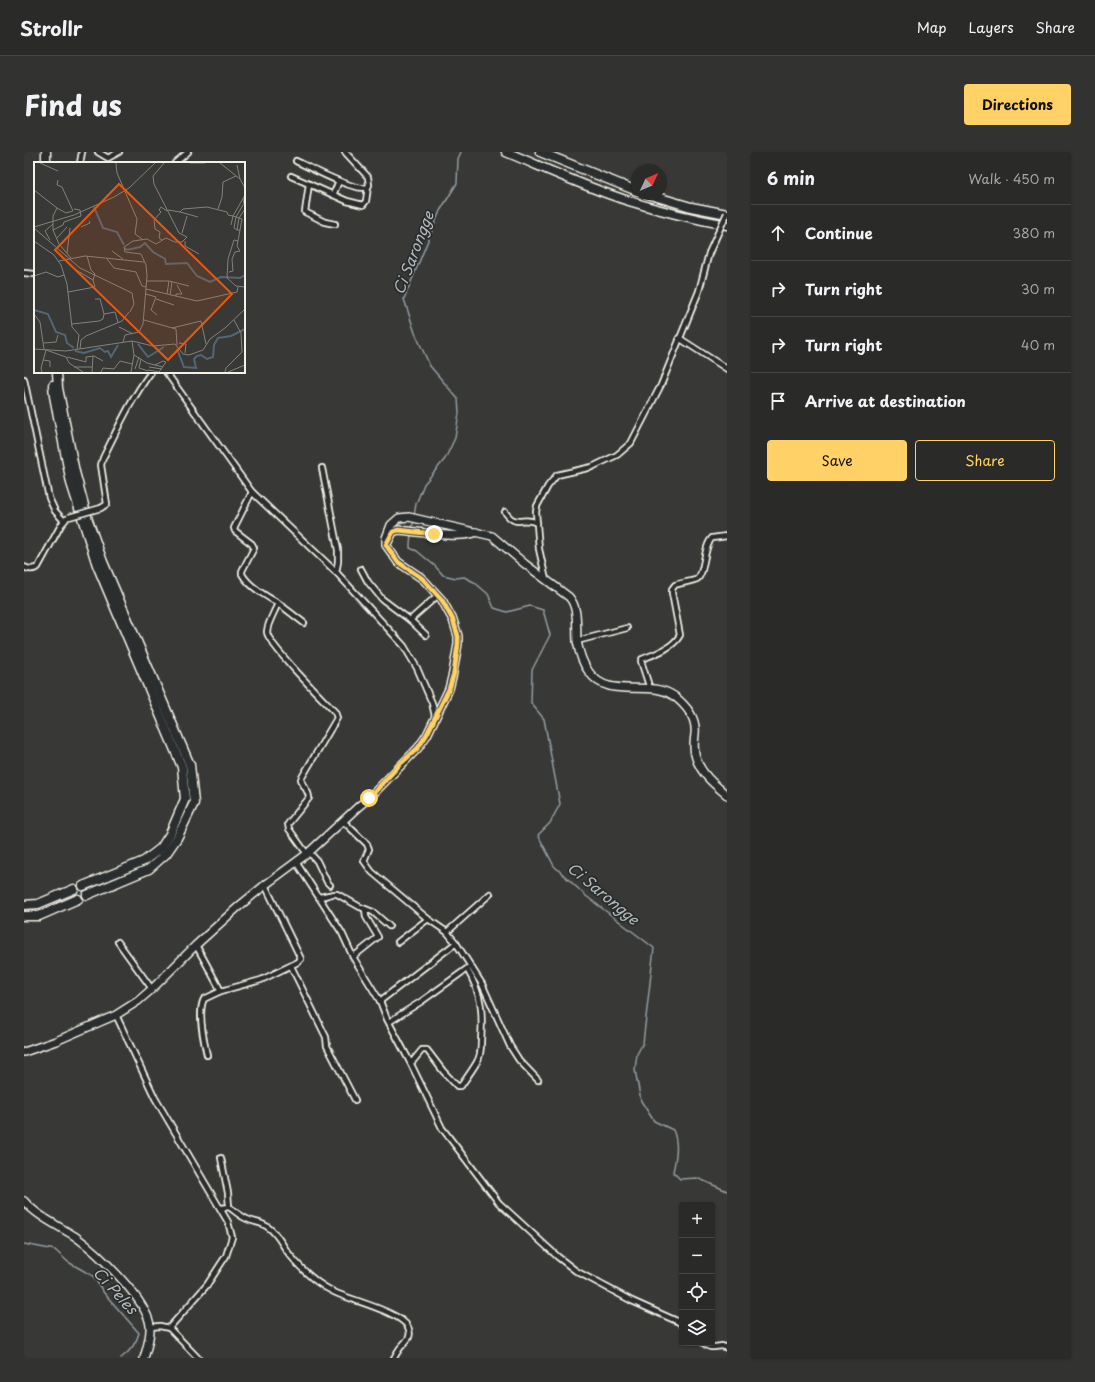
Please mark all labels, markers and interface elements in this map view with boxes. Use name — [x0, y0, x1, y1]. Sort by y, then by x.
text: Strollr — [20, 14, 83, 42]
text: Map — [917, 17, 947, 38]
text: Layers — [969, 17, 1014, 38]
text: Share — [1036, 17, 1075, 38]
text: Find us — [24, 83, 122, 126]
button: Directions — [964, 84, 1071, 125]
inset map — [34, 162, 245, 373]
north arrow — [631, 164, 667, 200]
text: 6 min — [767, 165, 815, 191]
text: Walk · 450 m — [969, 169, 1055, 188]
water label: Ci Sarongge — [386, 207, 439, 297]
text: Continue — [805, 221, 873, 244]
icon: ahead — [767, 222, 789, 244]
text: 380 m — [1012, 223, 1055, 242]
text: Turn right — [805, 277, 882, 300]
icon: right — [767, 278, 789, 300]
text: 30 m — [1021, 279, 1055, 298]
text: Turn right — [805, 333, 882, 356]
icon: right — [767, 334, 789, 356]
text: 40 m — [1021, 335, 1055, 354]
text: Arrive at destination — [805, 389, 966, 412]
icon: arrive — [767, 390, 789, 412]
button: Save — [767, 440, 907, 481]
button: Share — [915, 440, 1055, 481]
route end — [425, 525, 443, 543]
route start — [360, 789, 378, 807]
water label: Ci Sarongge — [563, 856, 646, 930]
map controls — [679, 1202, 715, 1346]
button: + — [679, 1202, 715, 1238]
button: − — [679, 1238, 715, 1274]
water label: Ci Peles — [89, 1261, 144, 1320]
button: locate — [679, 1274, 715, 1310]
button: layers — [679, 1310, 715, 1346]

